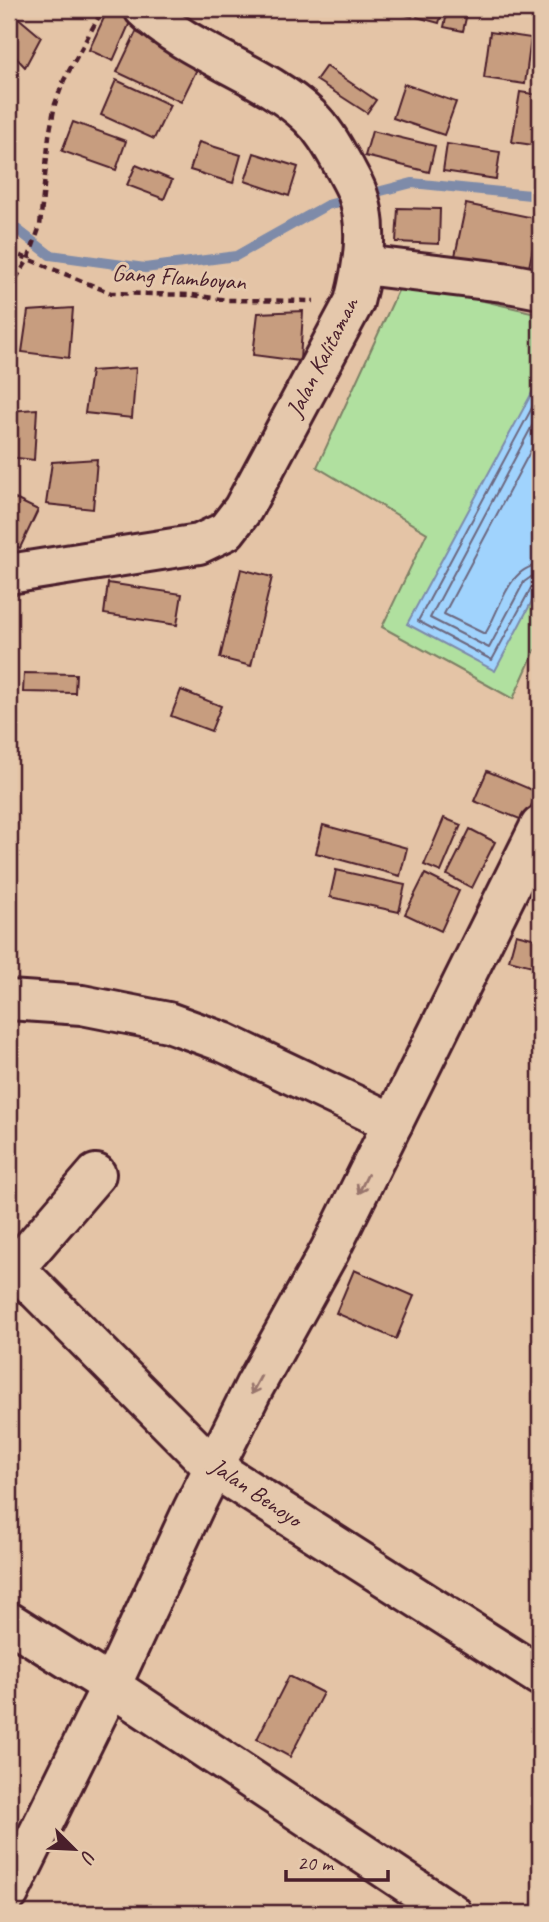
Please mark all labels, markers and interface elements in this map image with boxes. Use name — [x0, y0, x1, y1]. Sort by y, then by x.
street label: Gang Flamboyan — [111, 257, 248, 297]
street label: Jalan Kalitaman — [279, 291, 365, 423]
one-way arrow — [355, 1173, 369, 1194]
one-way arrow — [249, 1374, 262, 1395]
street label: Jalan Benoyo — [204, 1450, 309, 1535]
north arrow — [38, 1814, 108, 1884]
scale bar — [286, 1838, 388, 1882]
text: U — [74, 1846, 101, 1868]
text: 20 m — [297, 1850, 335, 1876]

